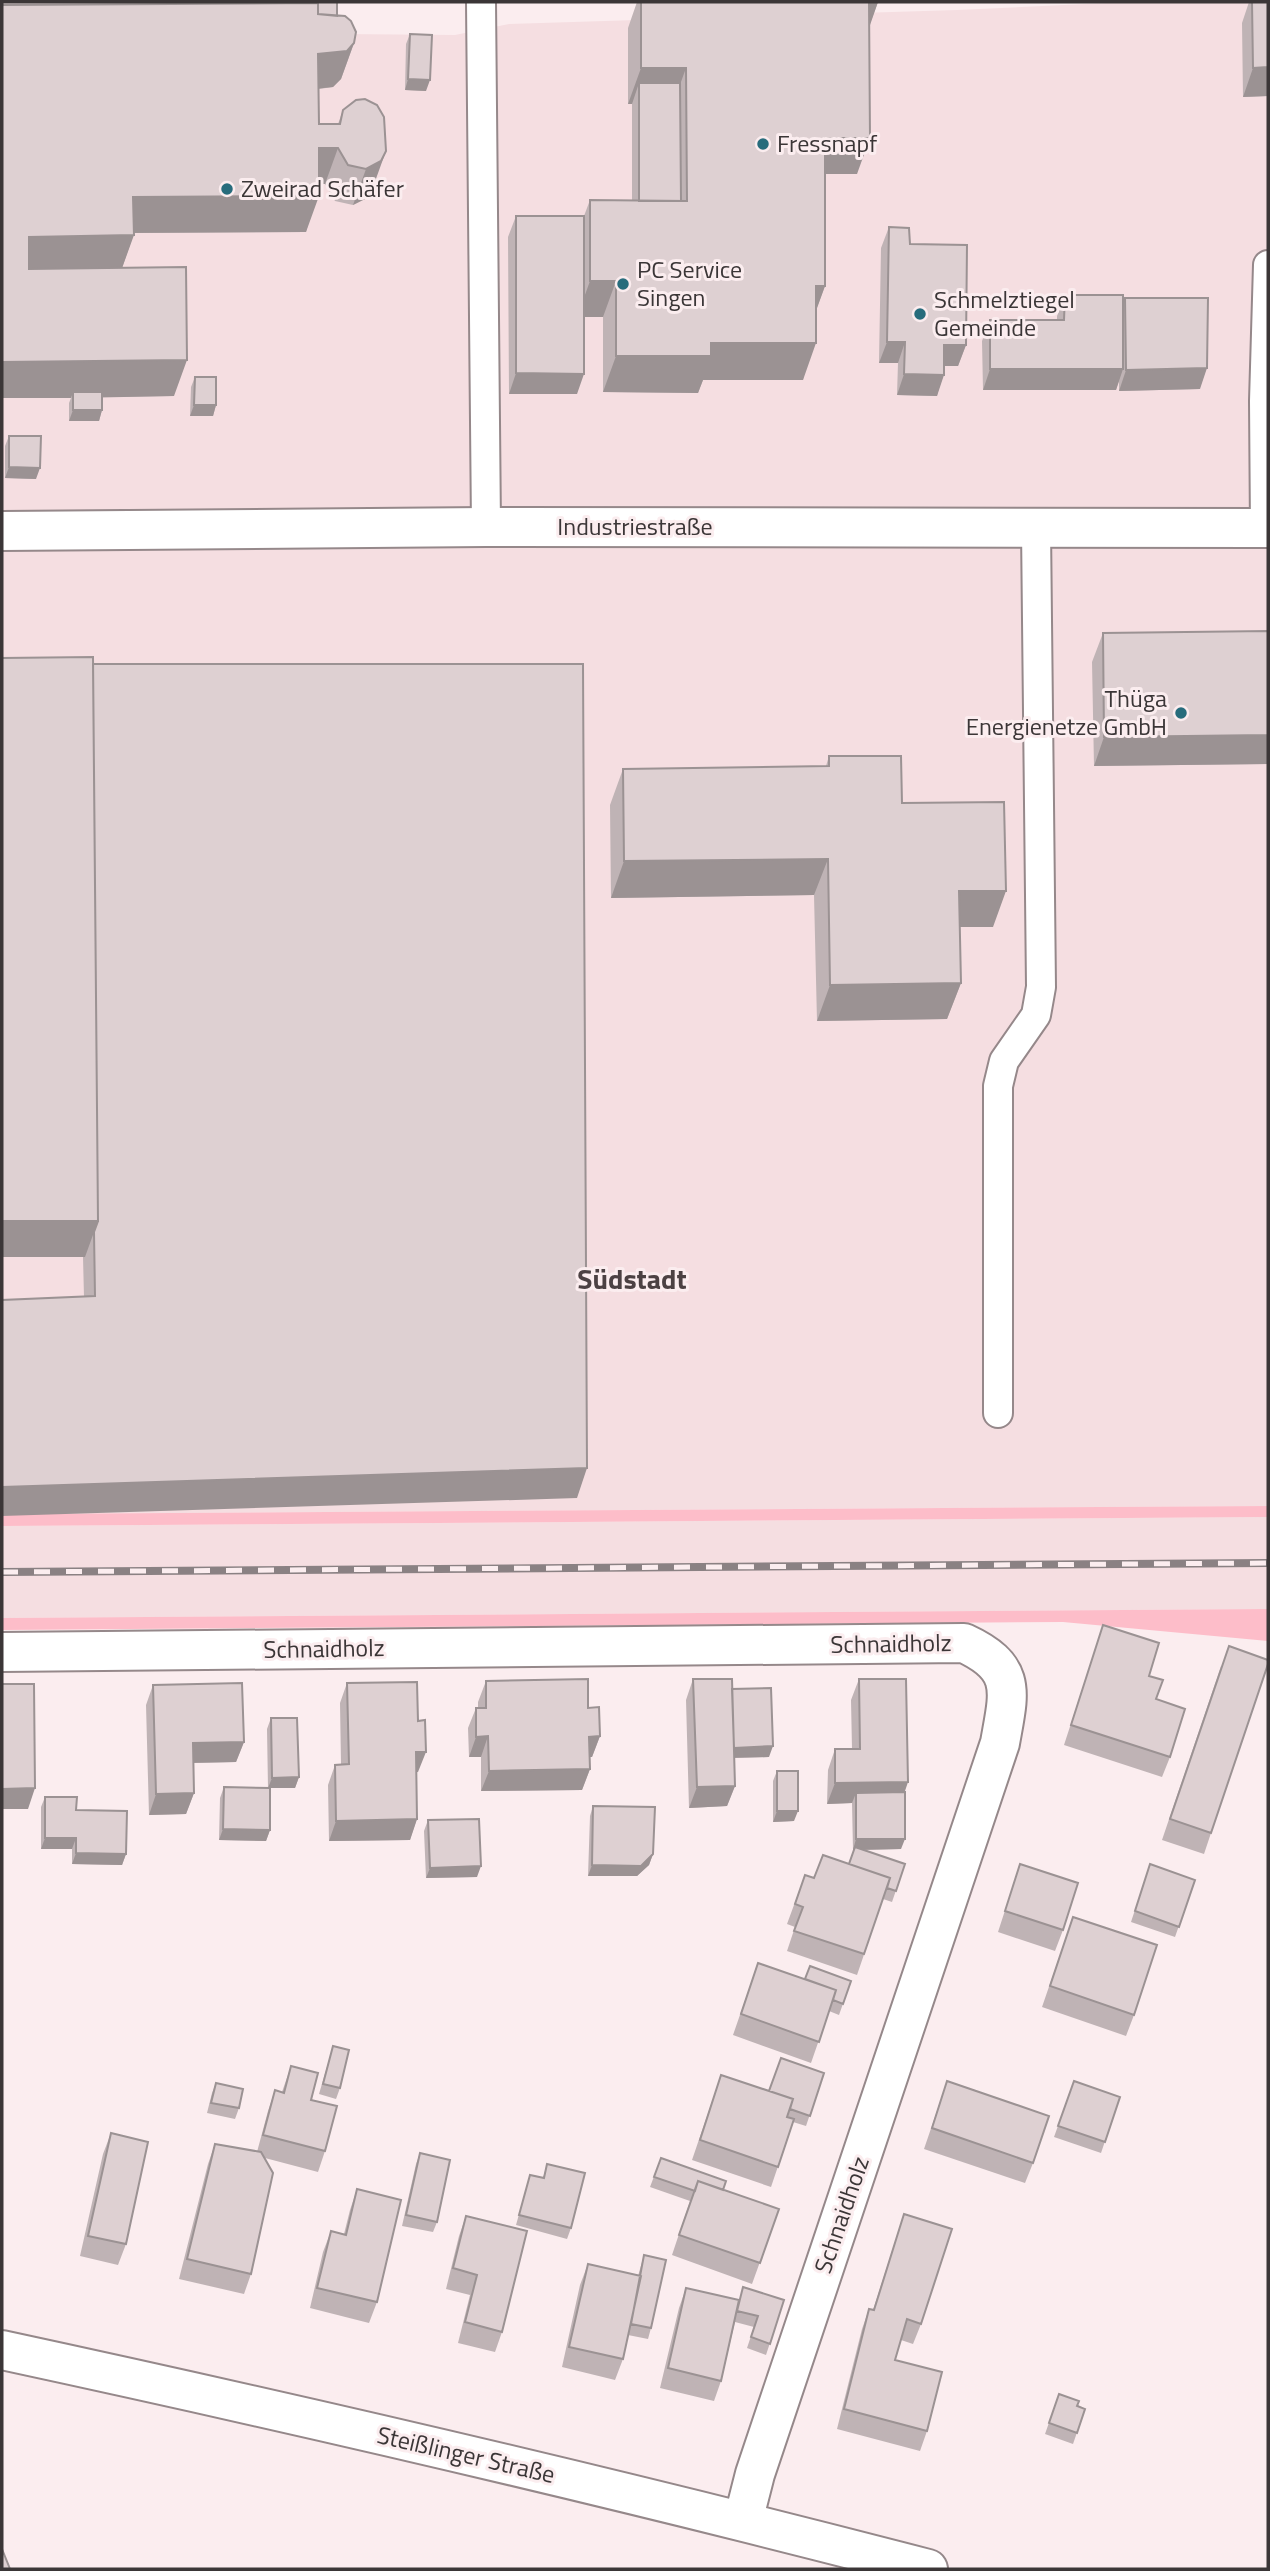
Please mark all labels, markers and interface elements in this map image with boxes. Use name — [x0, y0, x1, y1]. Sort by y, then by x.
place label: Fressnapf — [777, 125, 877, 161]
marker: Fressnapf — [755, 136, 771, 152]
place label: Zweirad Schäfer — [241, 170, 404, 206]
marker: Zweirad Schäfer — [219, 181, 235, 197]
place label: PC Service Singen — [637, 251, 742, 315]
marker: PC Service Singen — [615, 276, 631, 292]
place label: Schmelztiegel Gemeinde — [934, 281, 1075, 345]
marker: Schmelztiegel Gemeinde — [912, 306, 928, 322]
street label: Industriestraße — [557, 508, 713, 544]
place label: Thüga Energienetze GmbH — [966, 680, 1167, 744]
marker: Thüga Energienetze GmbH — [1173, 705, 1189, 721]
district label: Südstadt — [577, 1257, 687, 1300]
street label: Schnaidholz — [830, 1624, 952, 1662]
street label: Schnaidholz — [263, 1629, 385, 1667]
street label: Schnaidholz — [804, 2151, 878, 2278]
street label: Steißlinger Straße — [374, 2416, 559, 2492]

